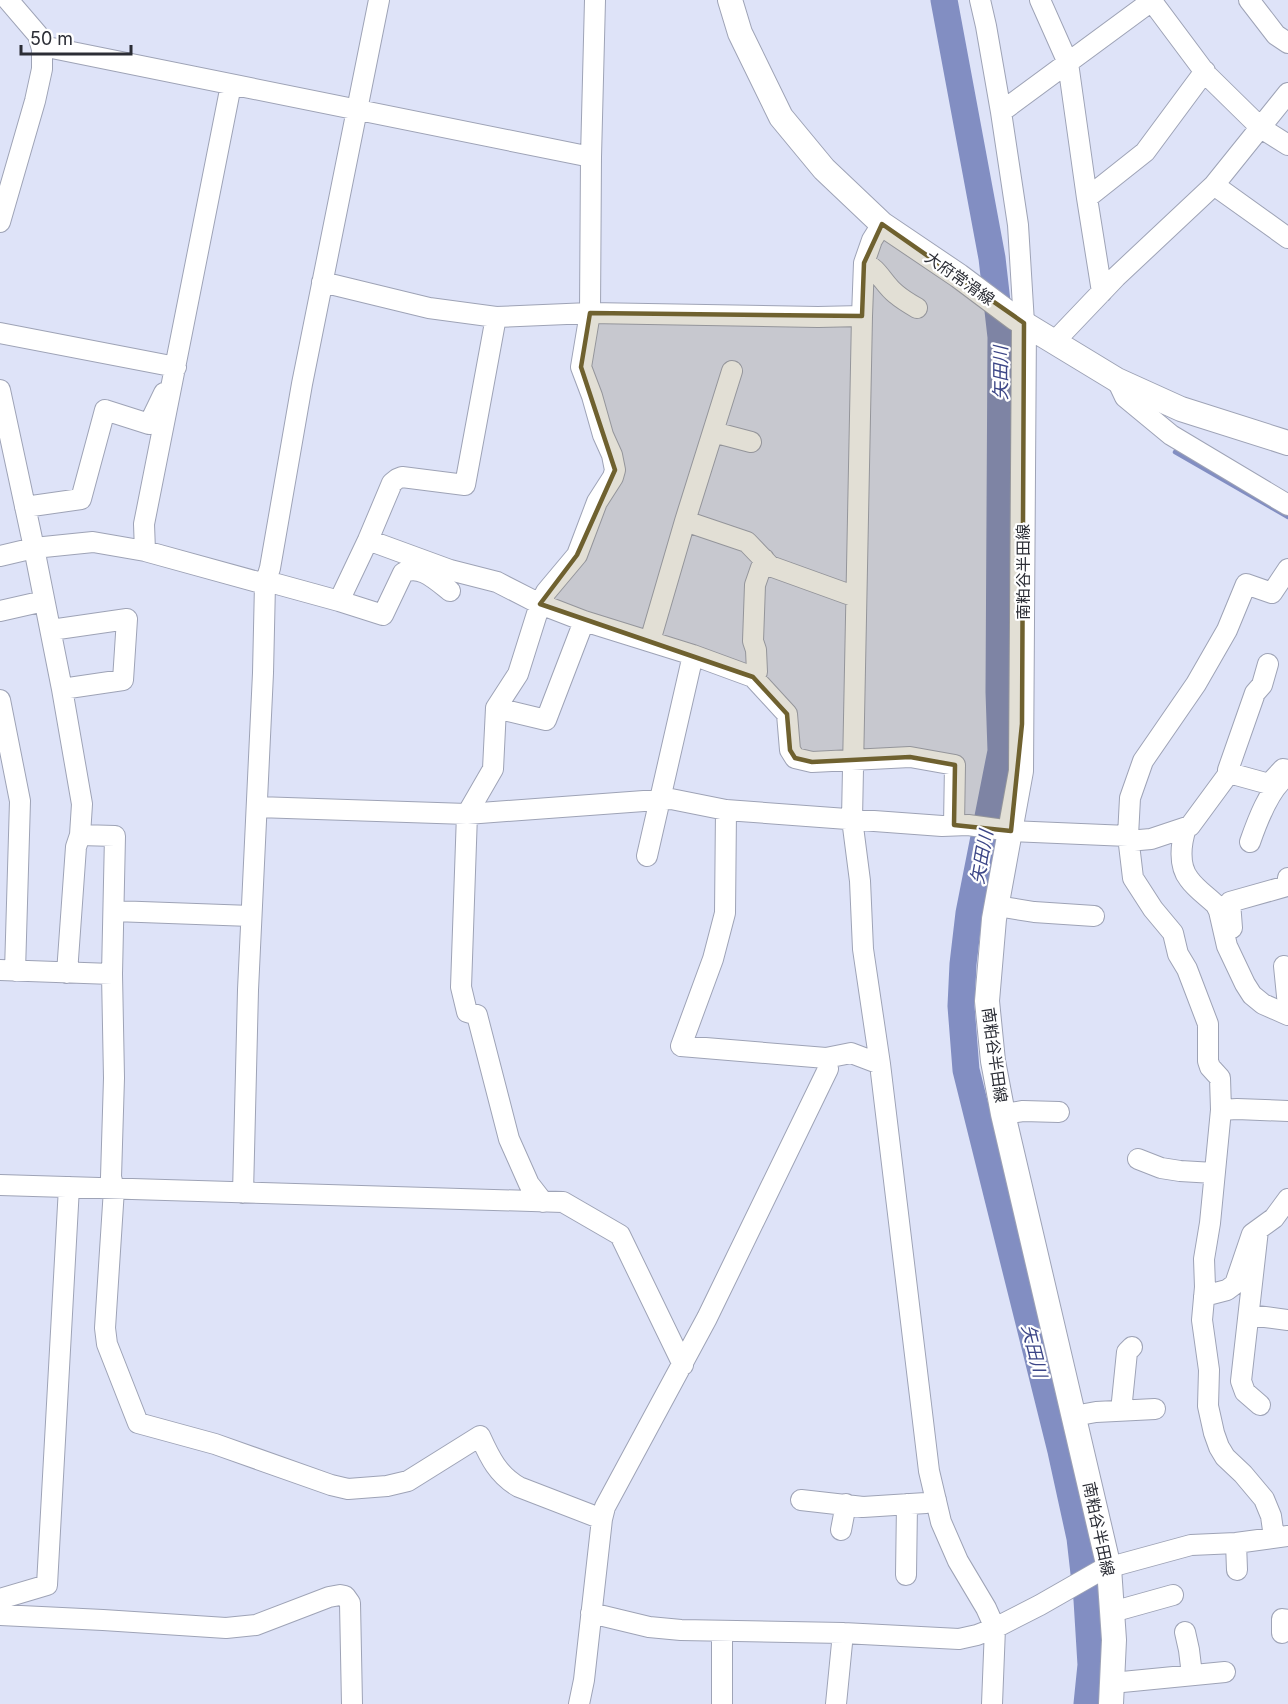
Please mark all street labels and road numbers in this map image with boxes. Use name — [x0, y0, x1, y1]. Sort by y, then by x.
street label: 大府常滑線 — [921, 247, 999, 309]
street label: 南粕谷半田線 — [1013, 524, 1033, 620]
street label: 南粕谷半田線 — [978, 1006, 1012, 1104]
street label: 南粕谷半田線 — [1079, 1480, 1119, 1578]

